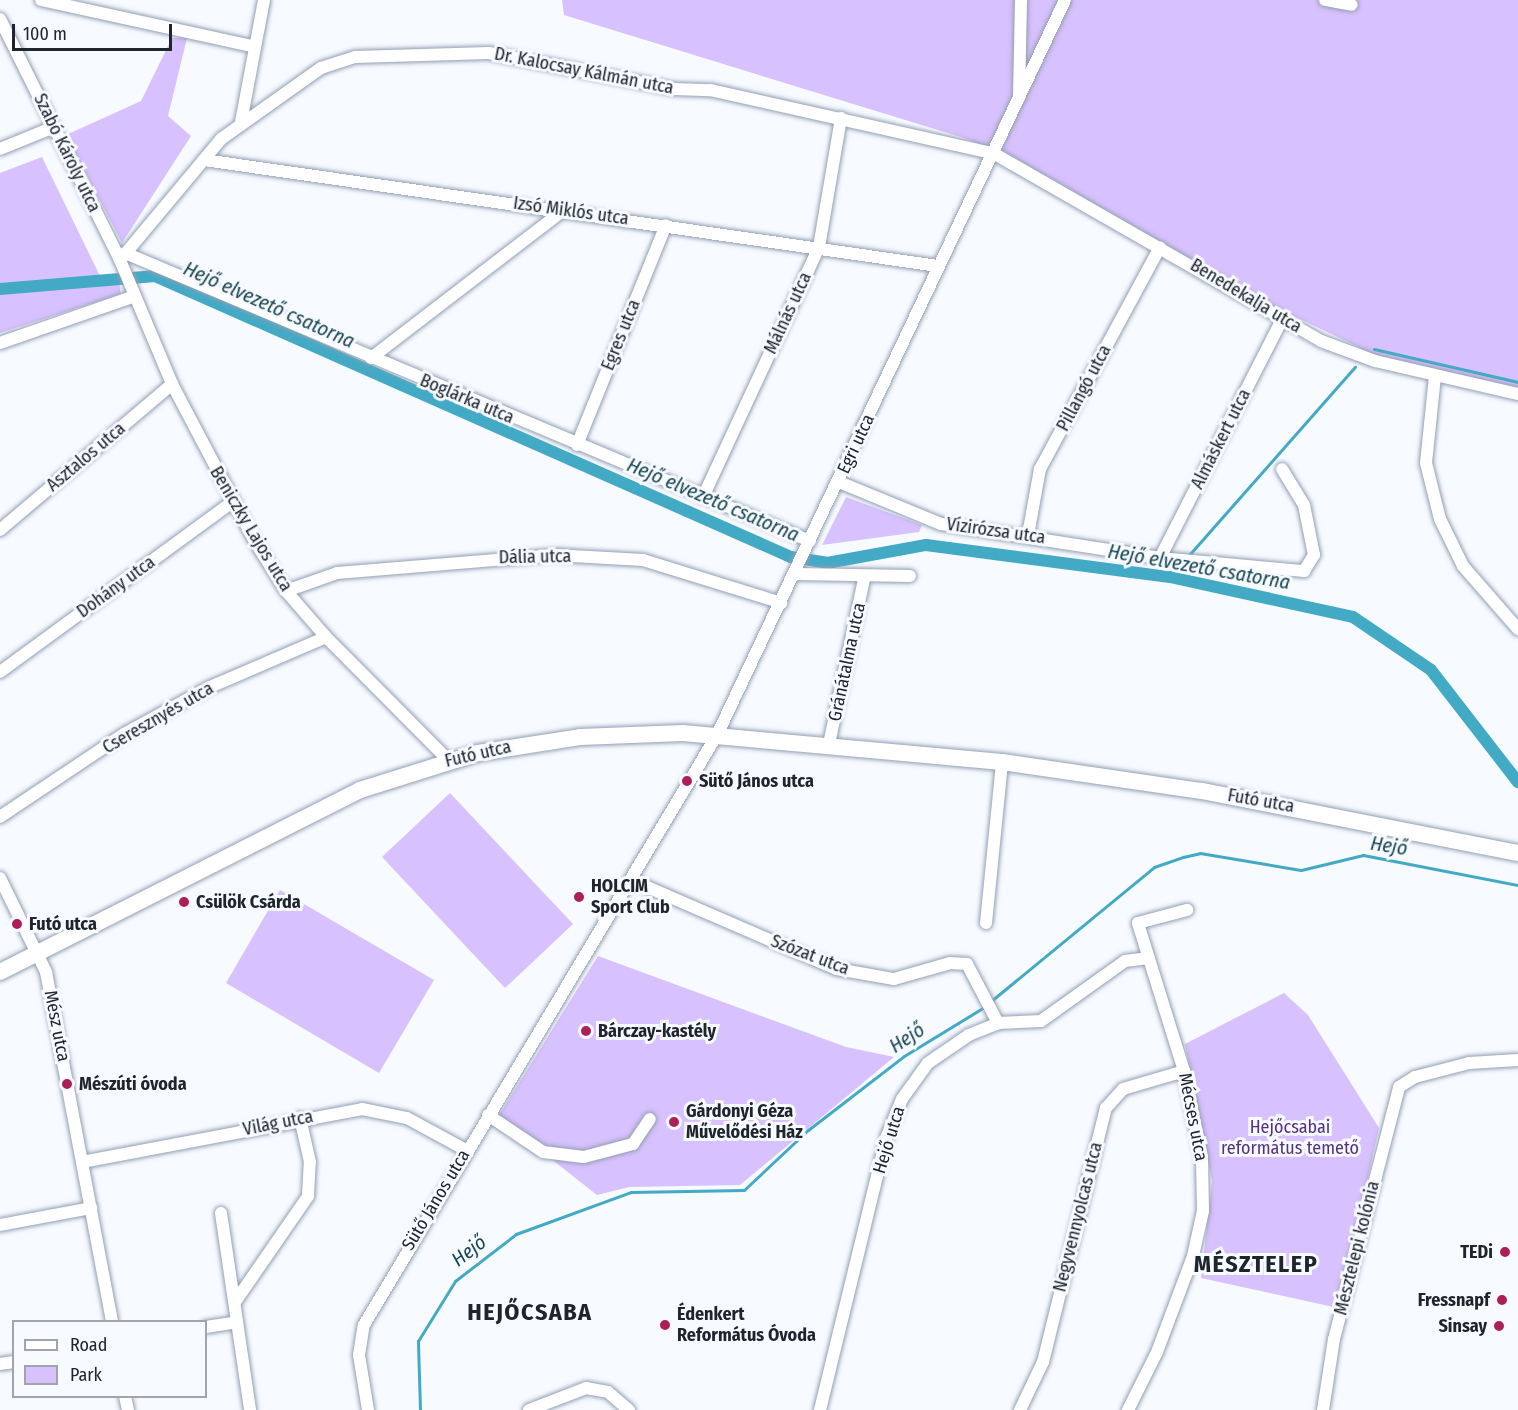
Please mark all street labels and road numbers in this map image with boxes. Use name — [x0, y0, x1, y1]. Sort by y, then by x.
street label: Dr. Kalocsay Kálmán utca — [493, 43, 675, 99]
street label: Szabó Károly utca — [29, 90, 105, 216]
street label: Izsó Miklós utca — [512, 192, 630, 230]
street label: Benedekalja utca — [1186, 254, 1306, 338]
street label: Málnás utca — [760, 269, 816, 357]
street label: Egres utca — [597, 296, 645, 374]
street label: Pillangó utca — [1052, 341, 1116, 435]
street label: Boglárka utca — [417, 370, 517, 428]
street label: Almáskert utca — [1187, 385, 1255, 493]
street label: Egri utca — [833, 411, 879, 477]
street label: Asztalos utca — [42, 418, 130, 496]
street label: Beniczky Lajos utca — [205, 463, 297, 595]
street label: Vízirózsa utca — [945, 513, 1047, 549]
street label: Dália utca — [499, 546, 571, 568]
street label: Dohány utca — [73, 551, 159, 623]
street label: Gránátalma utca — [824, 601, 870, 723]
street label: Cseresznyés utca — [99, 678, 217, 758]
street label: Futó utca — [443, 736, 513, 772]
street label: Futó utca — [1226, 785, 1296, 817]
street label: Szózat utca — [768, 930, 852, 980]
street label: Mész utca — [40, 989, 74, 1063]
street label: Mécses utca — [1174, 1071, 1212, 1163]
street label: Hejő utca — [869, 1104, 909, 1176]
street label: Világ utca — [241, 1106, 315, 1140]
street label: Negyvennyolcas utca — [1049, 1140, 1107, 1294]
street label: Sütő János utca — [397, 1146, 475, 1254]
street label: Mésztelepi kolónia — [1330, 1179, 1384, 1317]

